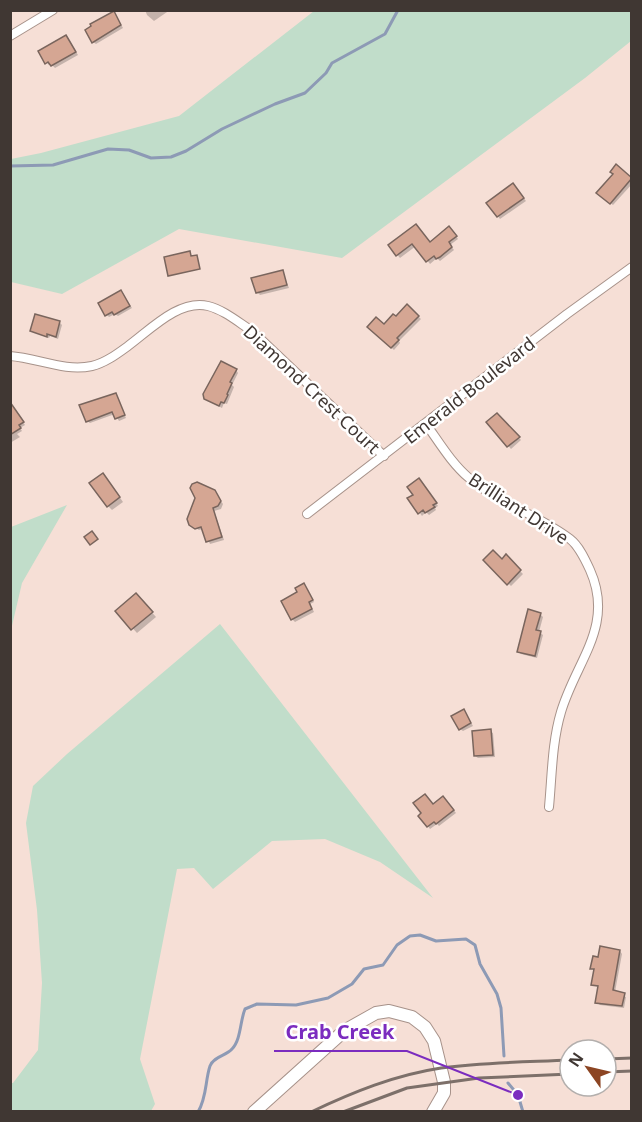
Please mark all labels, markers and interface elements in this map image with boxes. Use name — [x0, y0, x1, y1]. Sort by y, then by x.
street label: Diamond Crest Court — [239, 319, 386, 459]
street label: Emerald Boulevard — [399, 331, 539, 449]
street label: Brilliant Drive — [464, 467, 574, 549]
callout: Crab Creek — [274, 1013, 407, 1051]
text: Crab Creek — [286, 1018, 395, 1045]
north arrow — [558, 1038, 618, 1098]
text: N — [563, 1048, 588, 1071]

